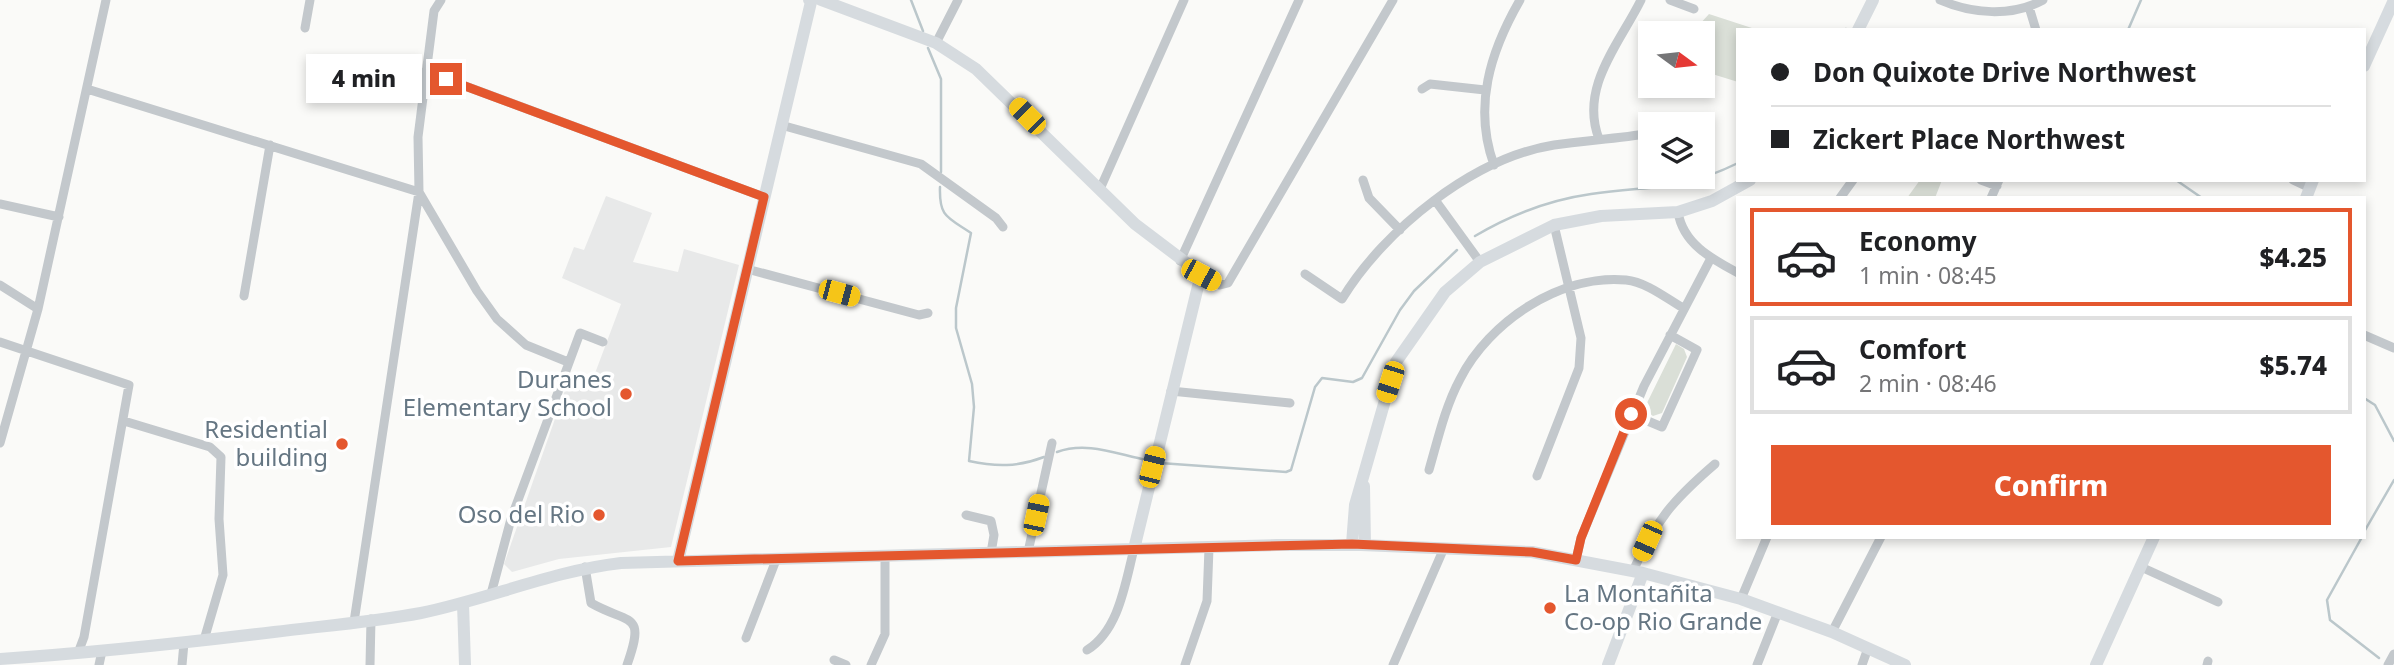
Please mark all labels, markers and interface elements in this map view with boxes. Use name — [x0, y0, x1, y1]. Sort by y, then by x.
north arrow — [1638, 21, 1715, 98]
map controls — [1638, 21, 1715, 189]
text: Don Quixote Drive Northwest — [1813, 54, 2196, 90]
callout: 4 min — [306, 55, 422, 104]
text: 4 min — [332, 62, 396, 94]
route end — [430, 63, 462, 95]
car — [1005, 94, 1050, 138]
button: layers — [1638, 112, 1715, 189]
text: Zickert Place Northwest — [1813, 121, 2125, 157]
text: Economy — [1859, 223, 1977, 259]
icon: car — [1775, 226, 1838, 289]
text: $4.25 — [2260, 239, 2327, 275]
car — [1178, 256, 1225, 294]
text: 1 min · 08:45 — [1859, 259, 1997, 291]
car — [816, 277, 863, 309]
text: Comfort — [1859, 331, 1967, 367]
icon: car — [1775, 334, 1838, 397]
text: $5.74 — [2260, 347, 2327, 383]
car — [1374, 359, 1407, 405]
place label: Duranes Elementary School — [403, 362, 612, 423]
text: 2 min · 08:46 — [1859, 367, 1997, 399]
marker: Duranes Elementary School — [618, 386, 634, 402]
route start — [1615, 398, 1647, 430]
place label: Residential building — [204, 412, 328, 473]
marker: Residential building — [334, 436, 350, 452]
car — [1137, 444, 1168, 490]
button: Confirm — [1771, 445, 2331, 525]
car — [1022, 492, 1051, 538]
place label: Oso del Rio — [458, 497, 585, 530]
marker: Oso del Rio — [591, 507, 607, 523]
car — [1629, 518, 1666, 564]
place label: La Montañita Co-op Rio Grande — [1564, 576, 1762, 637]
marker: La Montañita Co-op Rio Grande — [1542, 600, 1558, 616]

